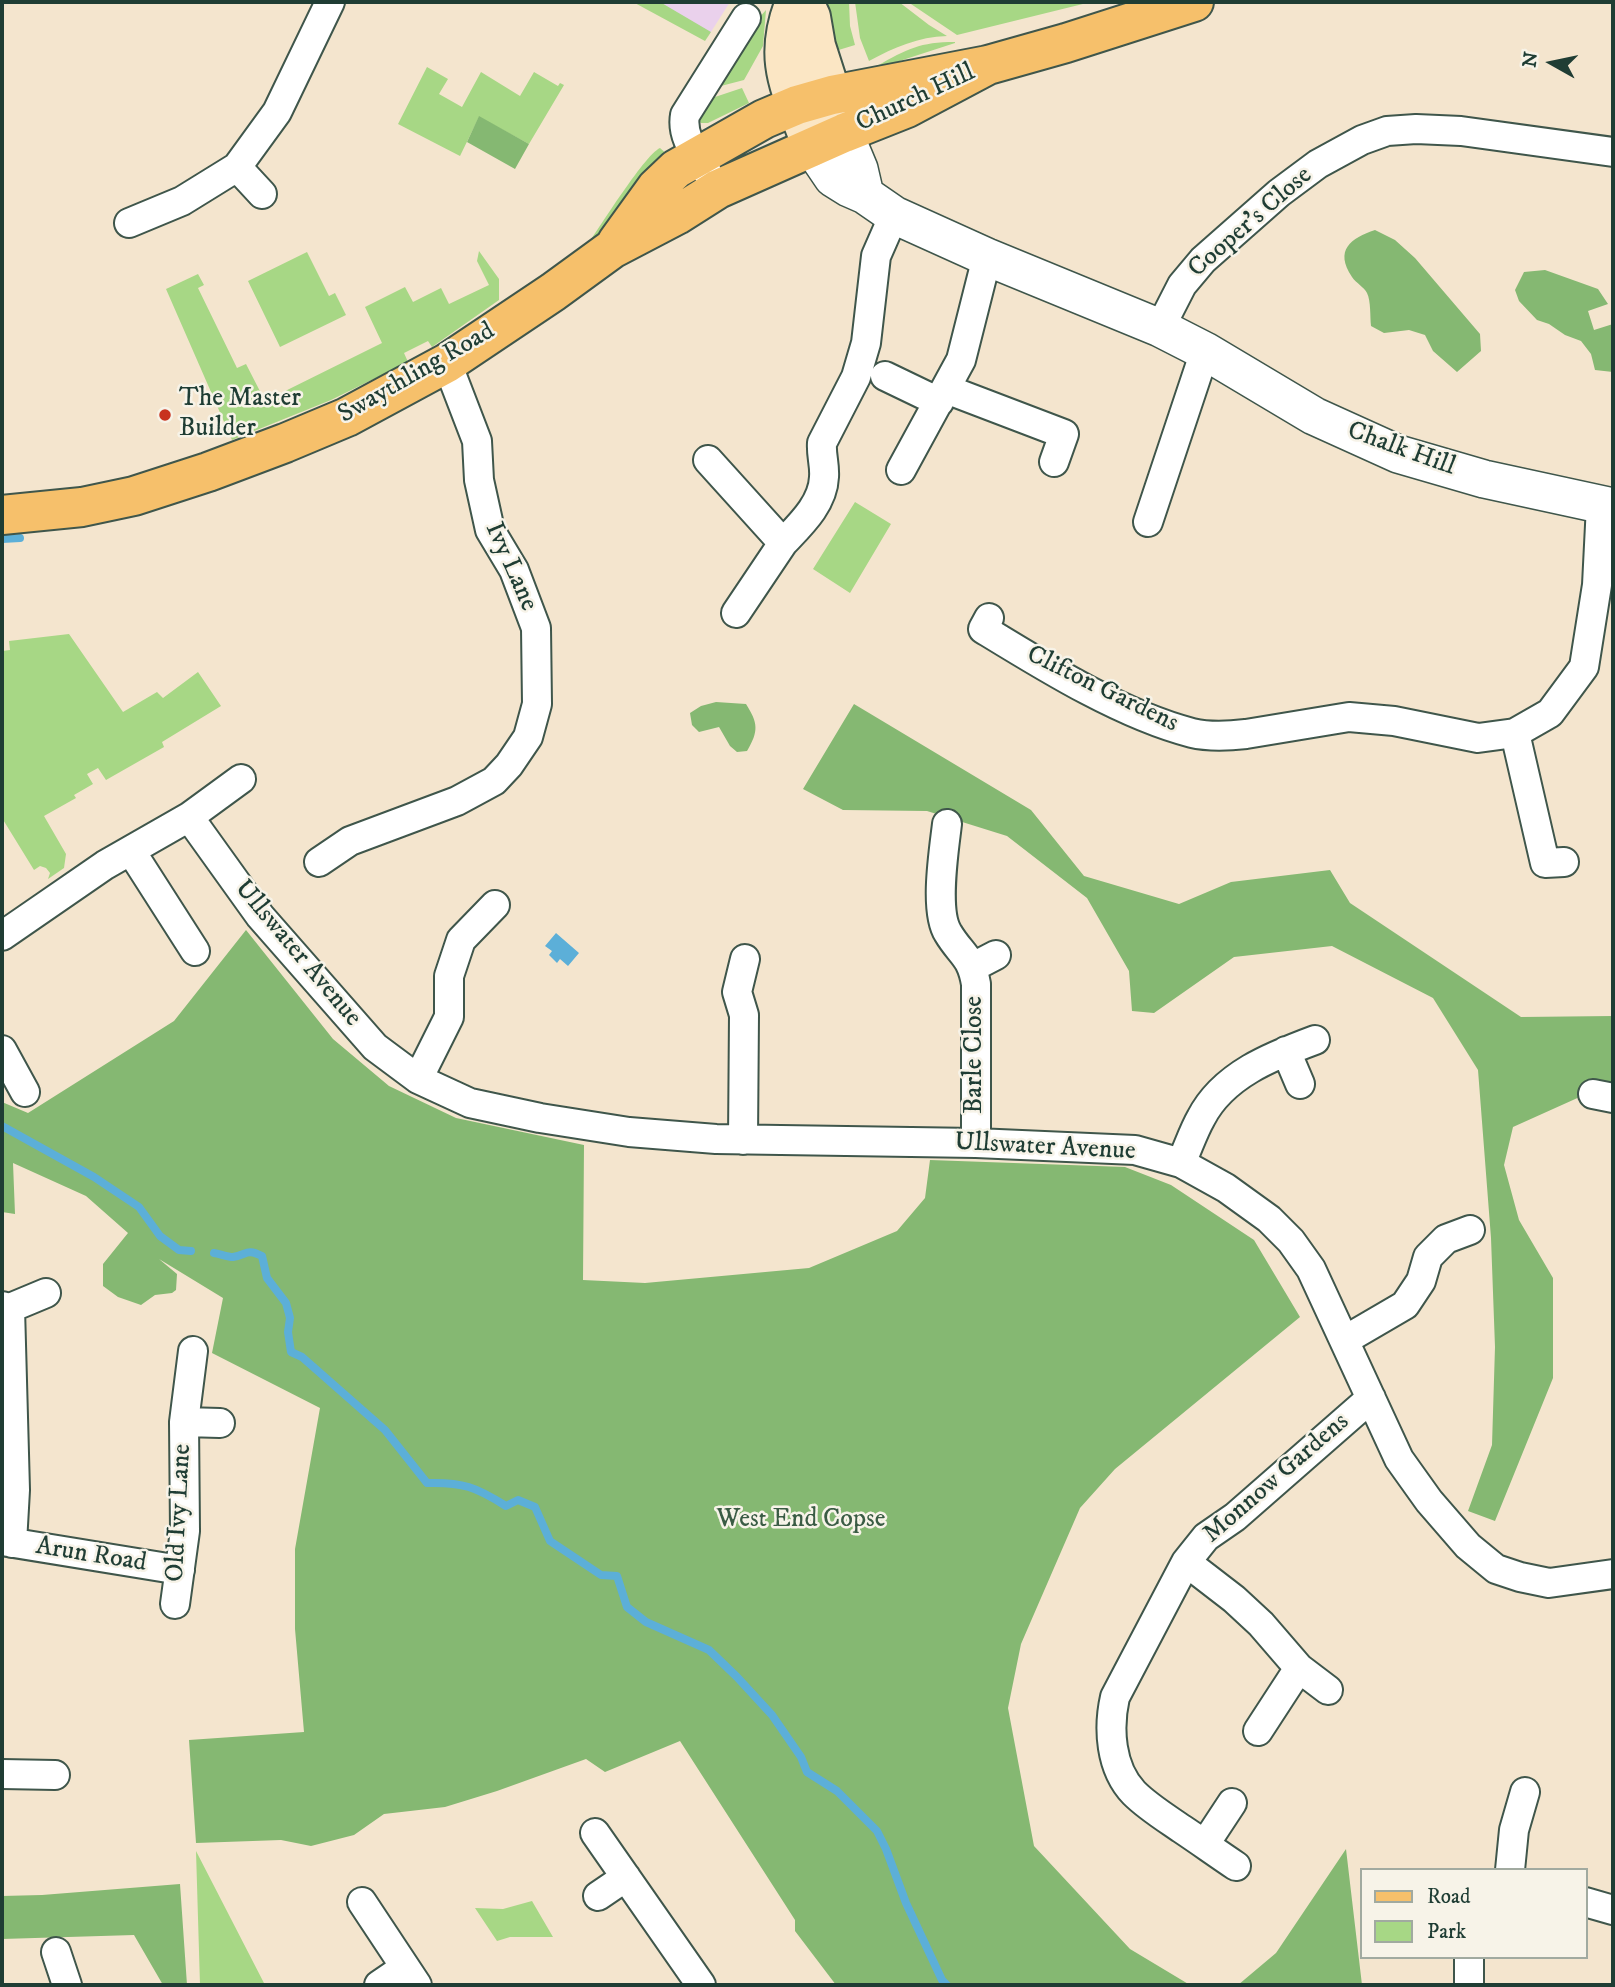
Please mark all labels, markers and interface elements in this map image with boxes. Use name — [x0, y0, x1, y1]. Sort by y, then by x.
north arrow — [1517, 28, 1587, 98]
text: N — [1518, 50, 1543, 69]
street label: Church Hill — [852, 58, 980, 140]
street label: Cooper's Close — [1183, 161, 1319, 285]
street label: Swaythling Road — [333, 317, 501, 431]
place label: The Master Builder — [179, 384, 301, 446]
marker: The Master Builder — [157, 407, 173, 423]
street label: Chalk Hill — [1343, 416, 1459, 484]
street label: Ivy Lane — [477, 518, 543, 616]
street label: Clifton Gardens — [1021, 640, 1183, 740]
street label: Ullswater Avenue — [227, 875, 367, 1033]
street label: Barle Close — [960, 996, 992, 1114]
street label: Ullswater Avenue — [954, 1128, 1136, 1168]
street label: Monnow Gardens — [1198, 1407, 1356, 1551]
street label: Old Ivy Lane — [161, 1443, 199, 1583]
park label: West End Copse — [717, 1505, 885, 1537]
street label: Arun Road — [33, 1532, 149, 1580]
legend — [1360, 1868, 1587, 1959]
text: Road — [1427, 1884, 1471, 1910]
text: Park — [1427, 1919, 1466, 1945]

